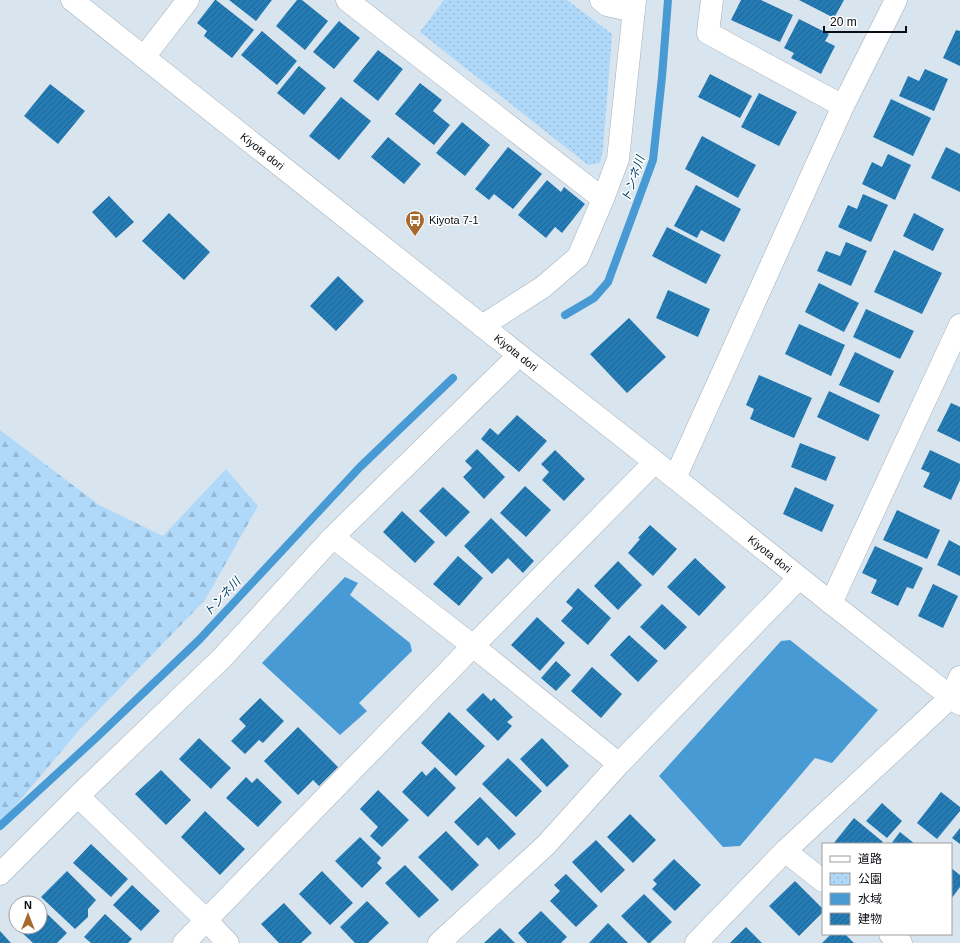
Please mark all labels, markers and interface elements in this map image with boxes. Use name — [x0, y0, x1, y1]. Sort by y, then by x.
scale bar — [824, 8, 906, 34]
text: 20 m — [830, 15, 857, 29]
street label: Kiyota dori — [238, 130, 286, 172]
water label: トンネ川 — [619, 152, 648, 204]
bus stop icon: Kiyota 7-1 — [404, 209, 426, 237]
place label: Kiyota 7-1 — [429, 214, 479, 226]
street label: Kiyota dori — [492, 332, 540, 373]
street label: Kiyota dori — [746, 533, 794, 575]
water label: トンネ川 — [201, 573, 245, 619]
legend — [822, 843, 952, 935]
text: 道路 — [858, 852, 882, 866]
text: 公園 — [858, 872, 882, 886]
text: 水域 — [858, 892, 882, 906]
north arrow — [8, 895, 48, 935]
text: N — [24, 899, 32, 911]
text: 建物 — [858, 912, 882, 926]

